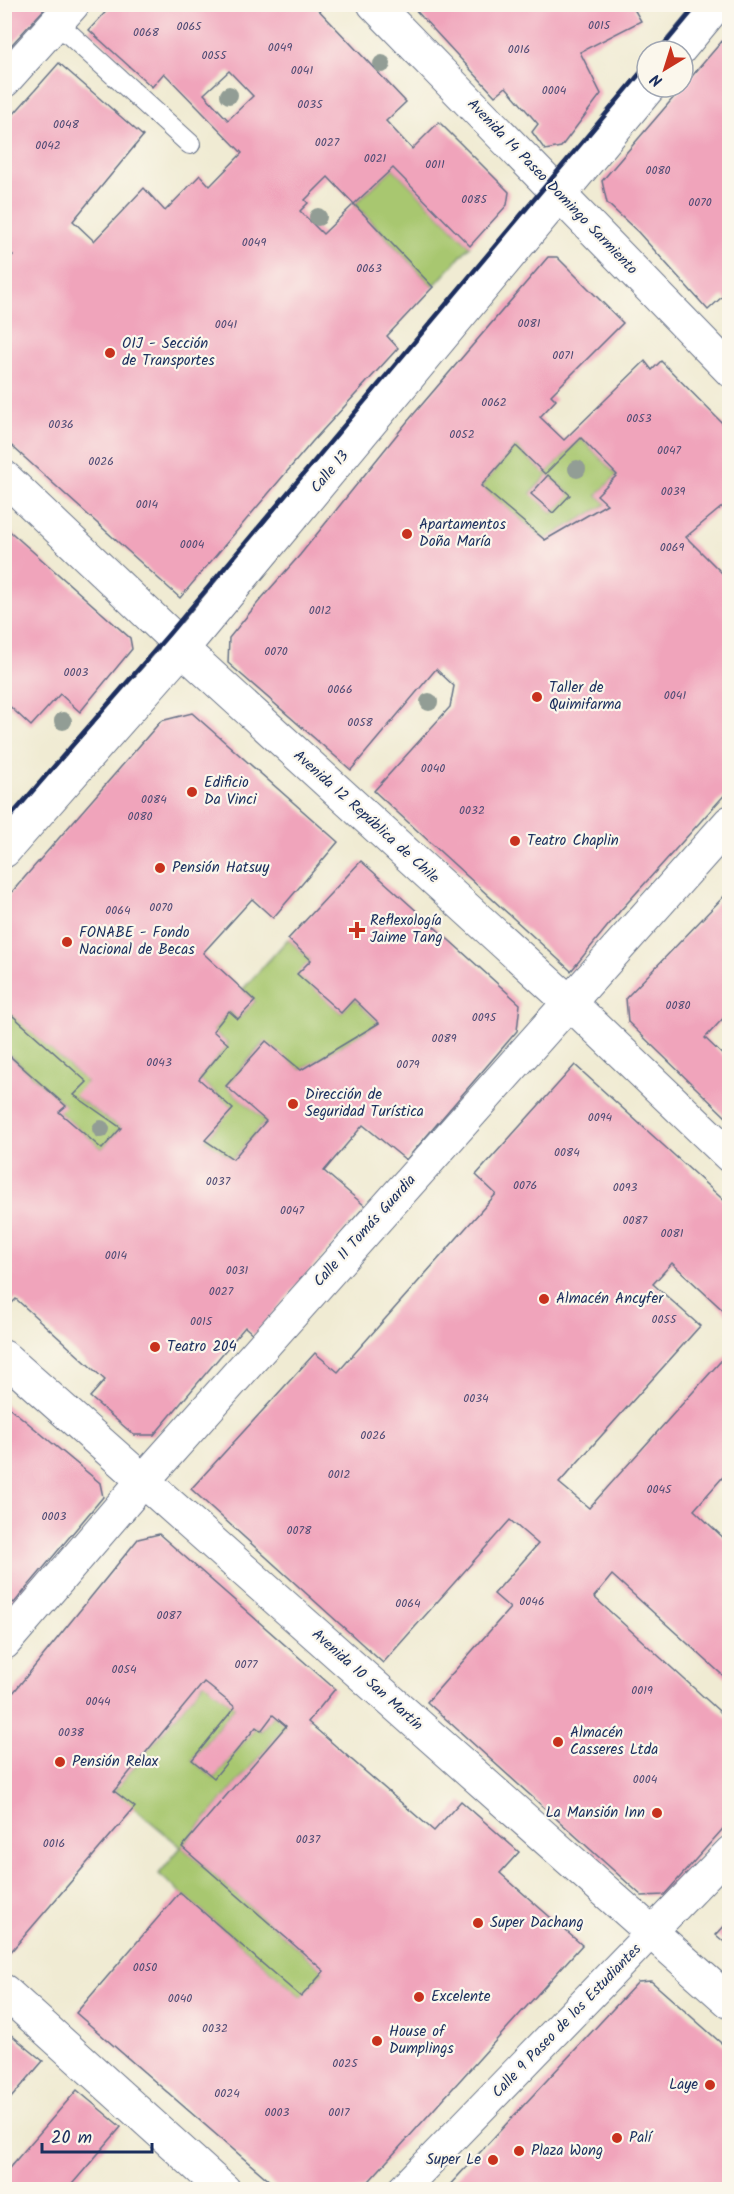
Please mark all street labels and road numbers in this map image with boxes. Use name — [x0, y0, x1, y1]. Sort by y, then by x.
street label: Avenida 14 Paseo Domingo Sarmiento — [461, 93, 643, 281]
street label: Calle 13 — [305, 445, 355, 499]
street label: Avenida 12 República de Chile — [287, 745, 445, 890]
street label: Calle 11 Tomás Guardia — [308, 1169, 422, 1293]
street label: Avenida 10 San Martín — [306, 1623, 428, 1737]
street label: Calle 9 Paseo de los Estudiantes — [486, 1938, 648, 2104]

